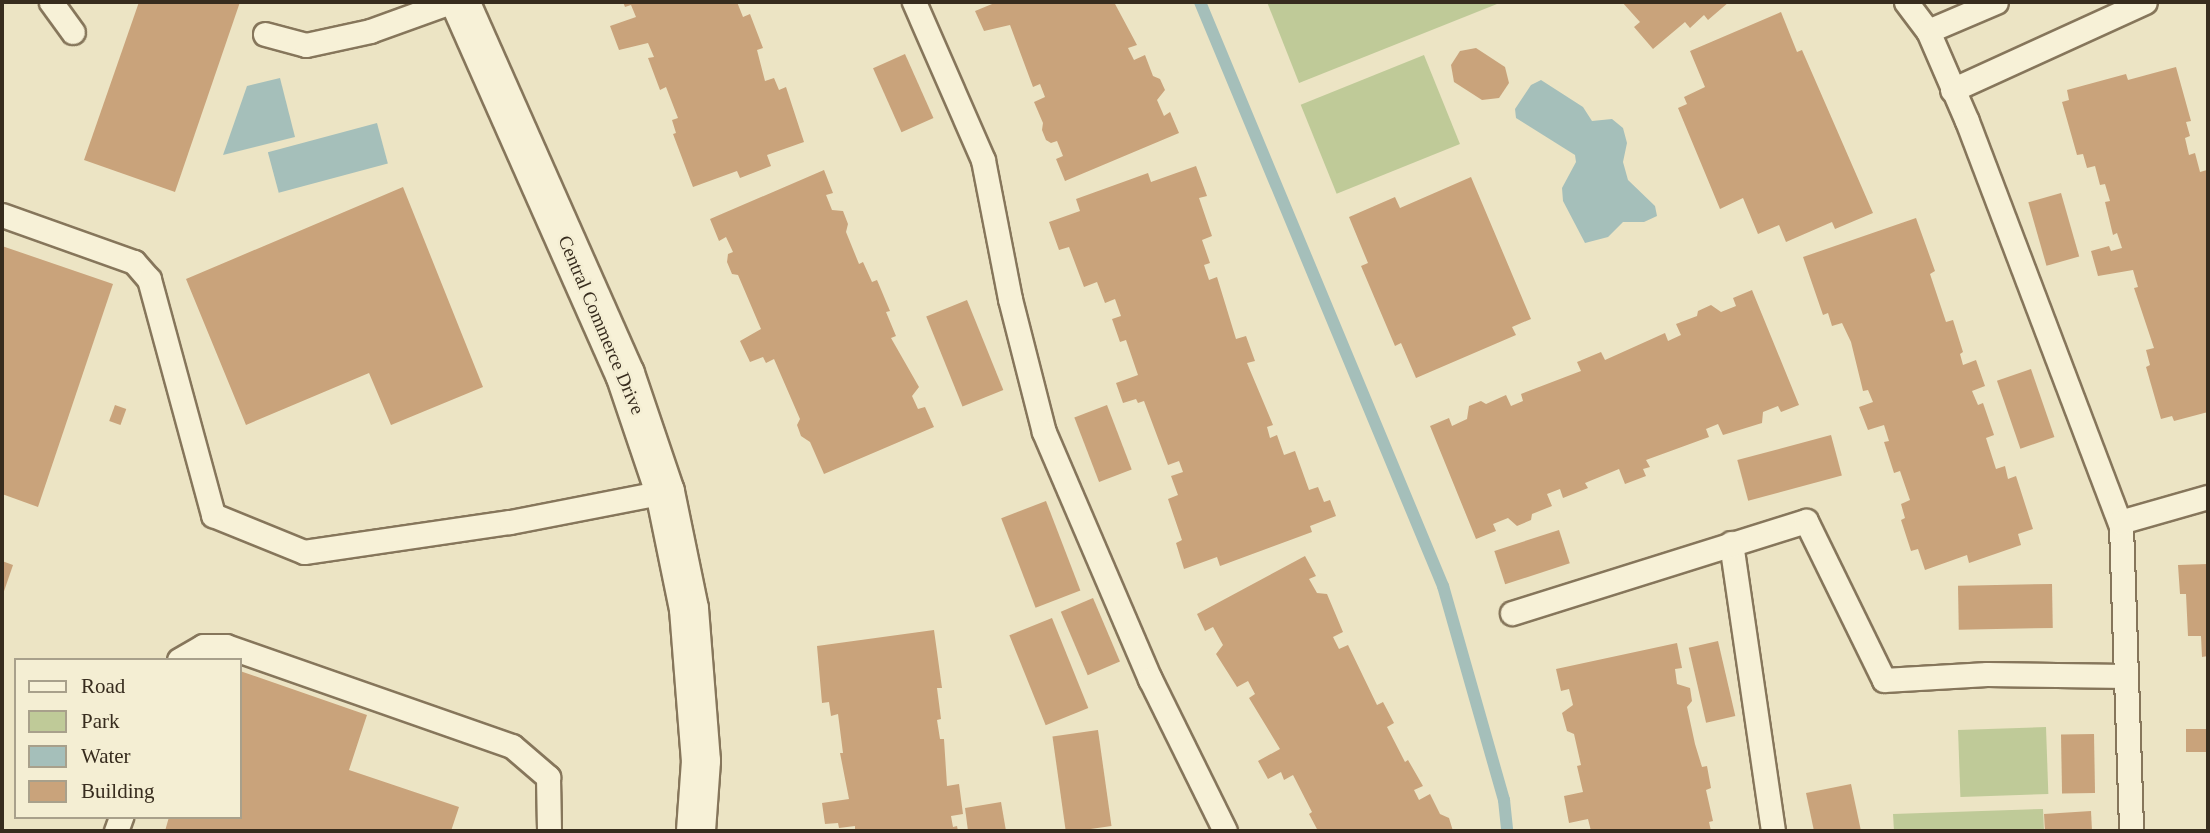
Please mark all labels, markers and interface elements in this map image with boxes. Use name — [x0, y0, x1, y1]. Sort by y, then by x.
street label: Central Commerce Drive — [553, 232, 649, 418]
legend — [14, 658, 242, 819]
text: Road — [81, 674, 125, 698]
text: Park — [81, 709, 120, 733]
text: Water — [81, 744, 131, 768]
text: Building — [81, 779, 155, 803]

